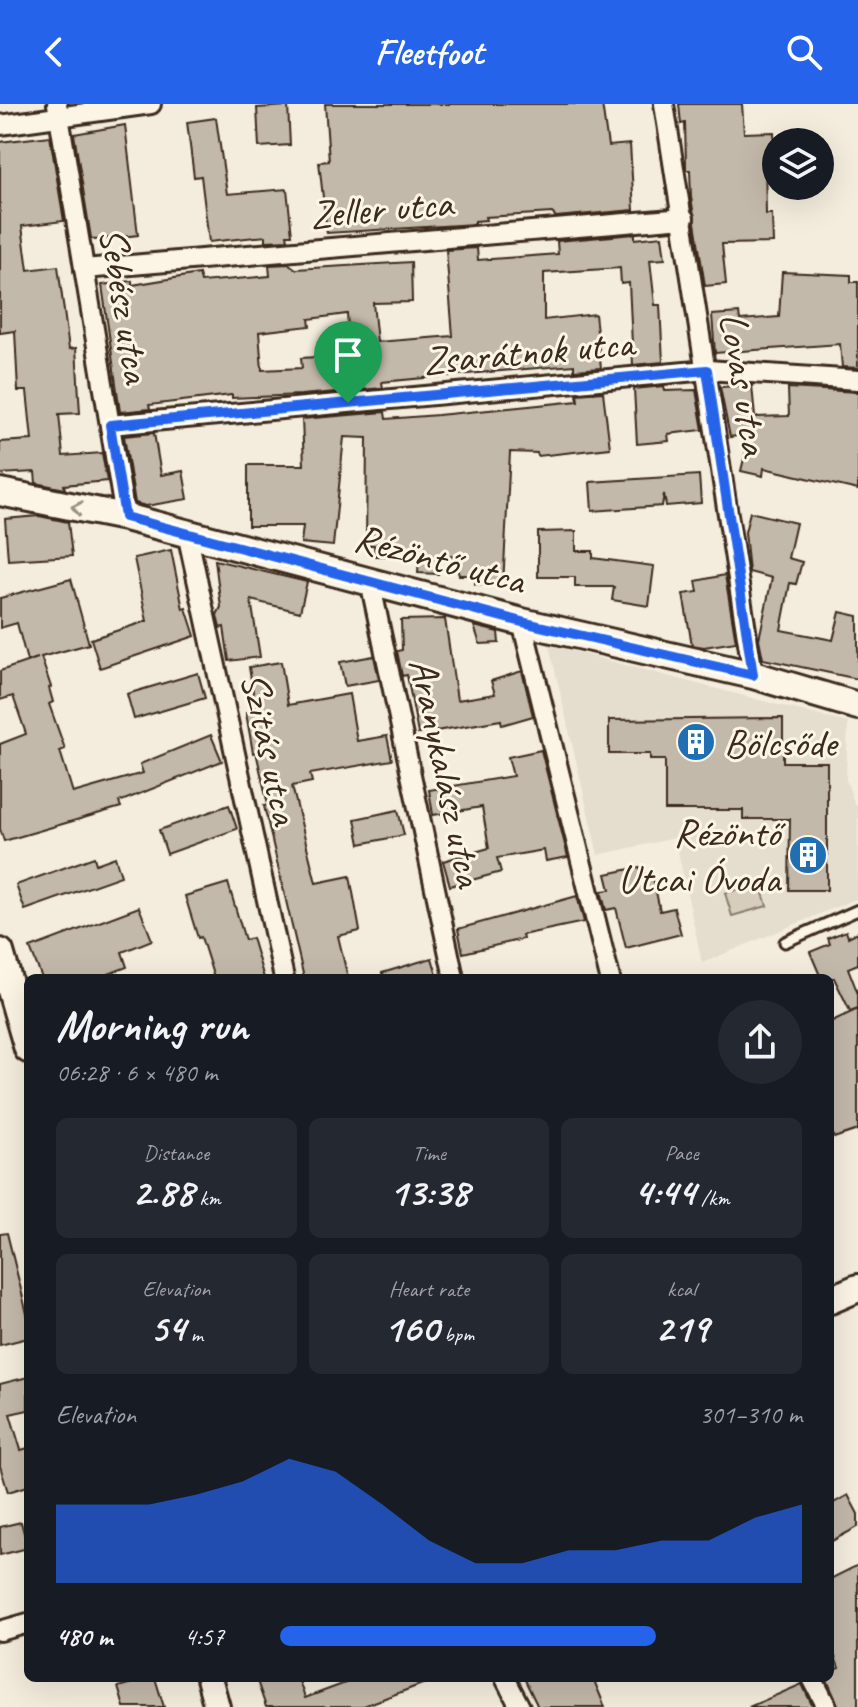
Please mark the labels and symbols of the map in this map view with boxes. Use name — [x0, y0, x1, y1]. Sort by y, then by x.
street label: Zeller utca — [308, 178, 457, 240]
street label: Sebész utca — [88, 224, 162, 389]
street label: Lovas utca — [708, 309, 780, 462]
street label: Zsarátnok utca — [421, 318, 639, 386]
pin — [314, 321, 382, 403]
one-way arrow — [70, 500, 84, 517]
street label: Rézöntő utca — [349, 512, 533, 606]
street label: Aranykalász utca — [397, 653, 495, 894]
street label: Szitás utca — [230, 668, 311, 831]
place label: Bölcsőde — [724, 718, 839, 768]
building icon: Bölcsőde — [675, 721, 717, 763]
place label: Rézöntő Utcai Óvoda — [618, 808, 786, 904]
building icon: Rézöntő Utcai Óvoda — [787, 834, 829, 876]

